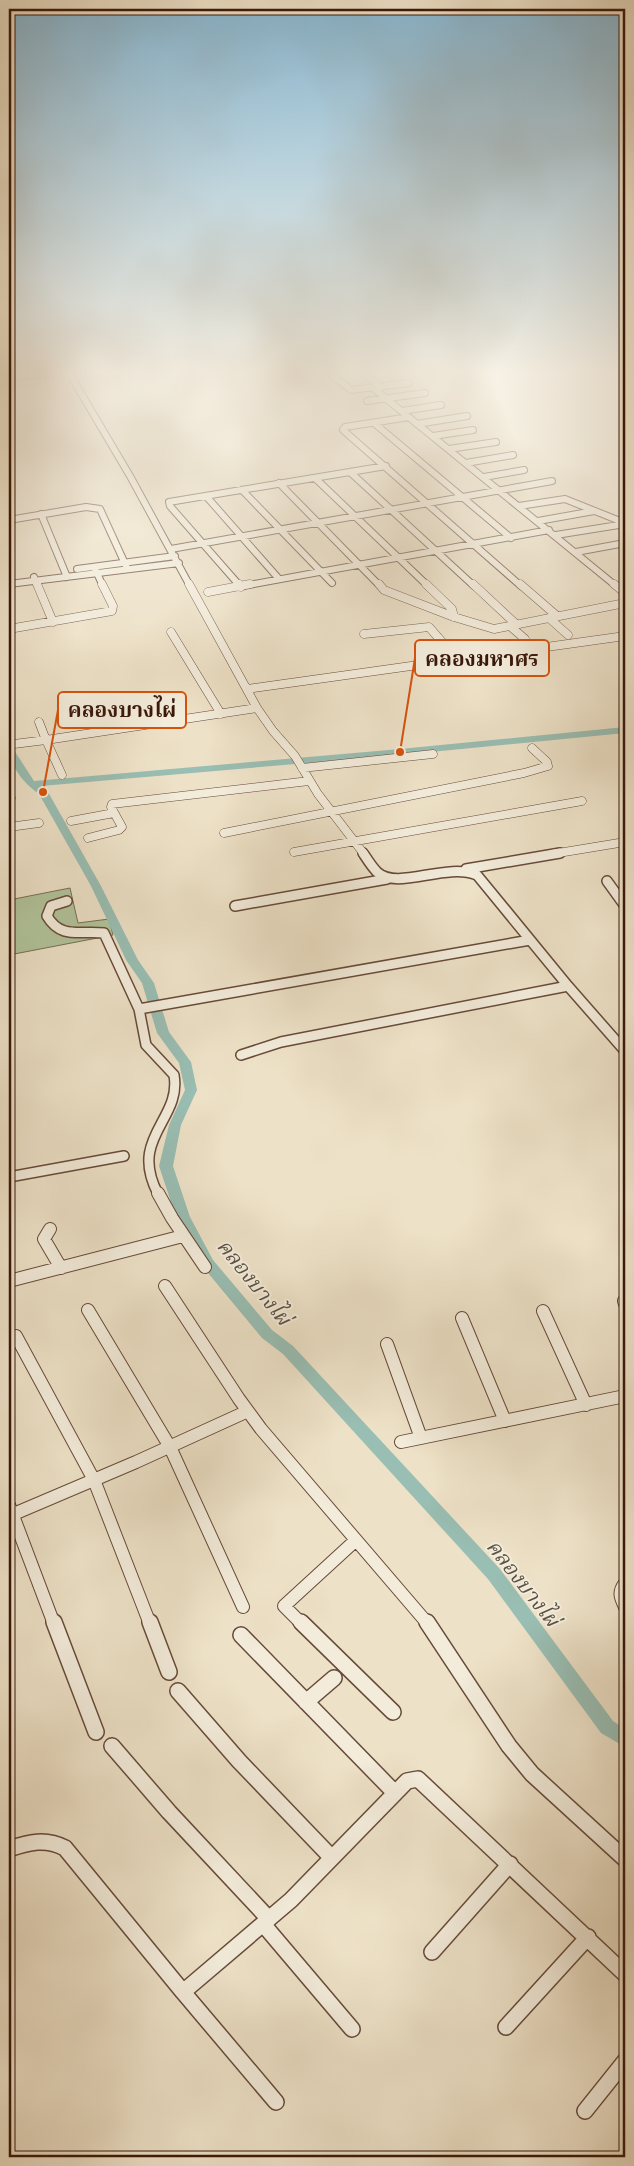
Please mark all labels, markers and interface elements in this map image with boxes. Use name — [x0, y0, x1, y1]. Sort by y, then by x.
callout: คลองมหาศร — [415, 640, 549, 676]
text: คลองมหาศร — [425, 646, 539, 672]
callout: คลองบางไผ่ — [58, 692, 186, 728]
text: คลองบางไผ่ — [68, 695, 176, 723]
water label: คลองบางไผ่ — [211, 1232, 300, 1333]
water label: คลองบางไผ่ — [481, 1533, 569, 1634]

